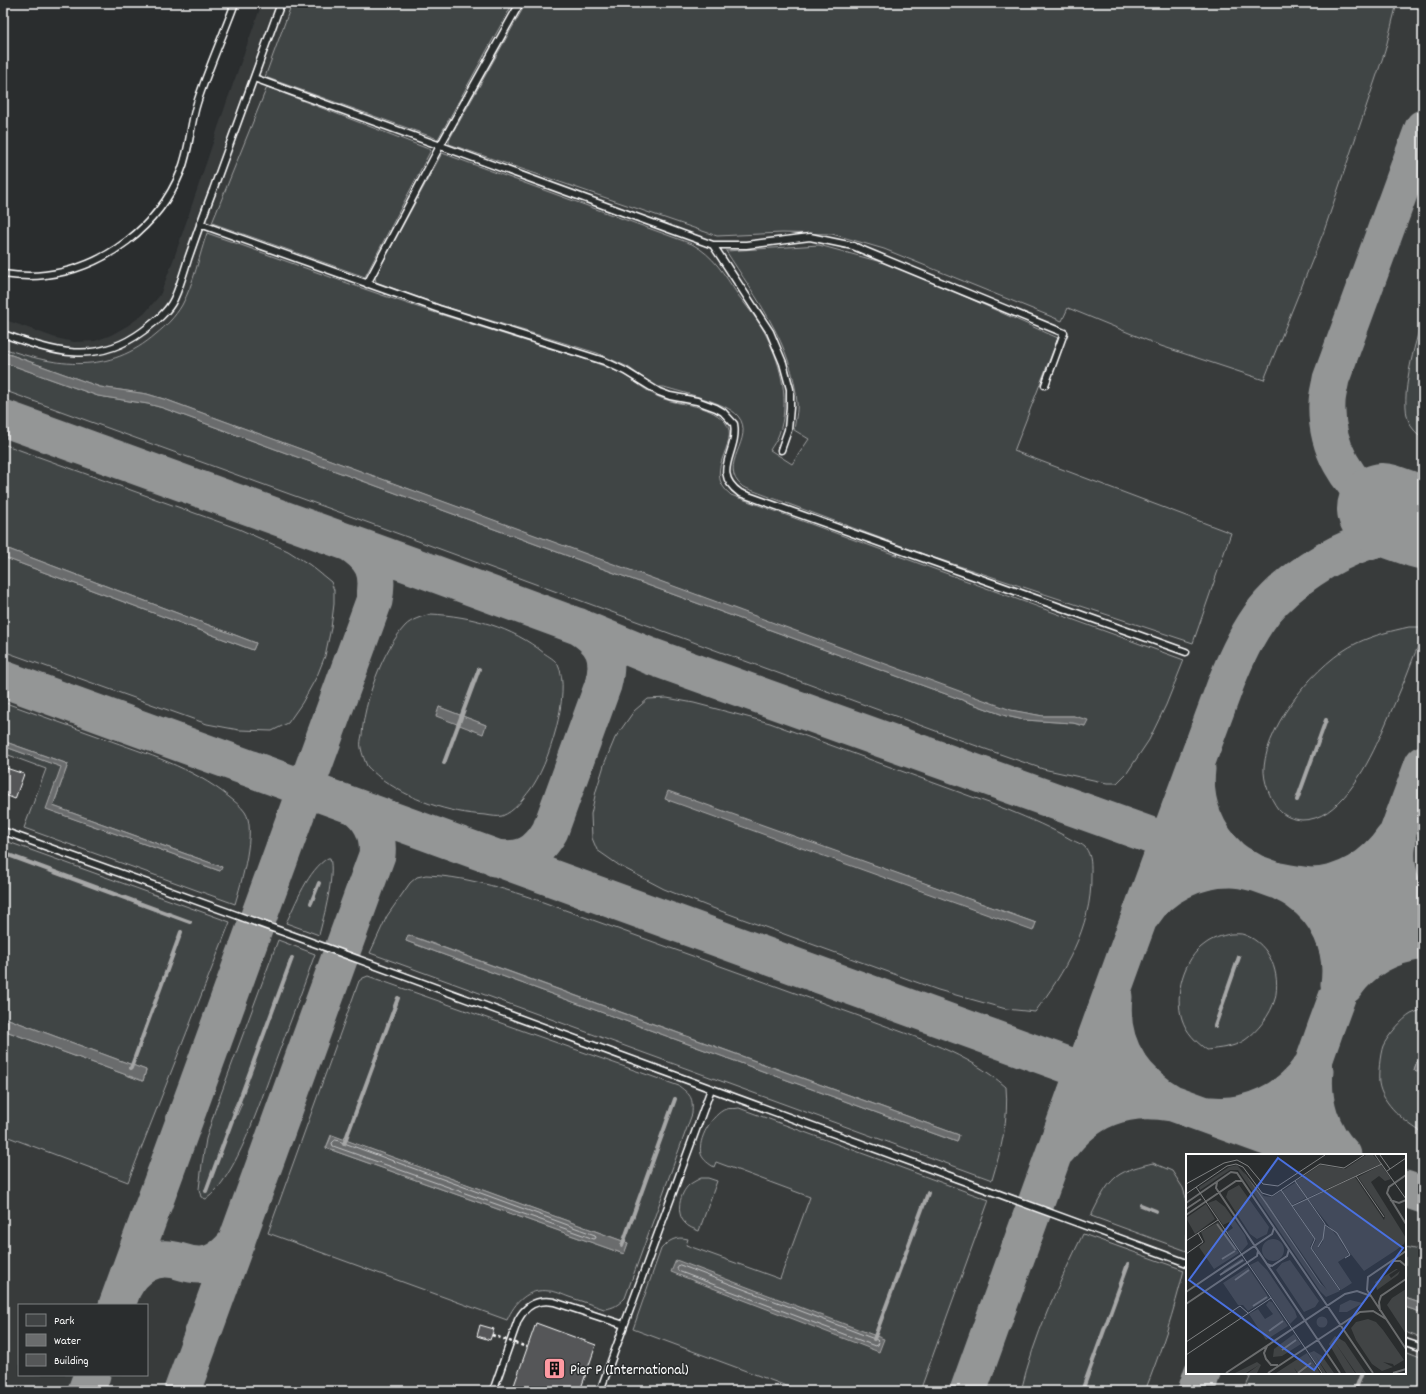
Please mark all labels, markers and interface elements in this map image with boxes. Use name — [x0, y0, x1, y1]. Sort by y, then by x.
inset map — [1186, 1154, 1406, 1374]
legend — [18, 1304, 148, 1376]
text: Park — [54, 1313, 75, 1330]
text: Water — [54, 1333, 81, 1350]
text: Building — [54, 1353, 89, 1370]
building icon: Pier P (International) — [541, 1356, 567, 1382]
place label: Pier P (International) — [570, 1360, 689, 1382]

